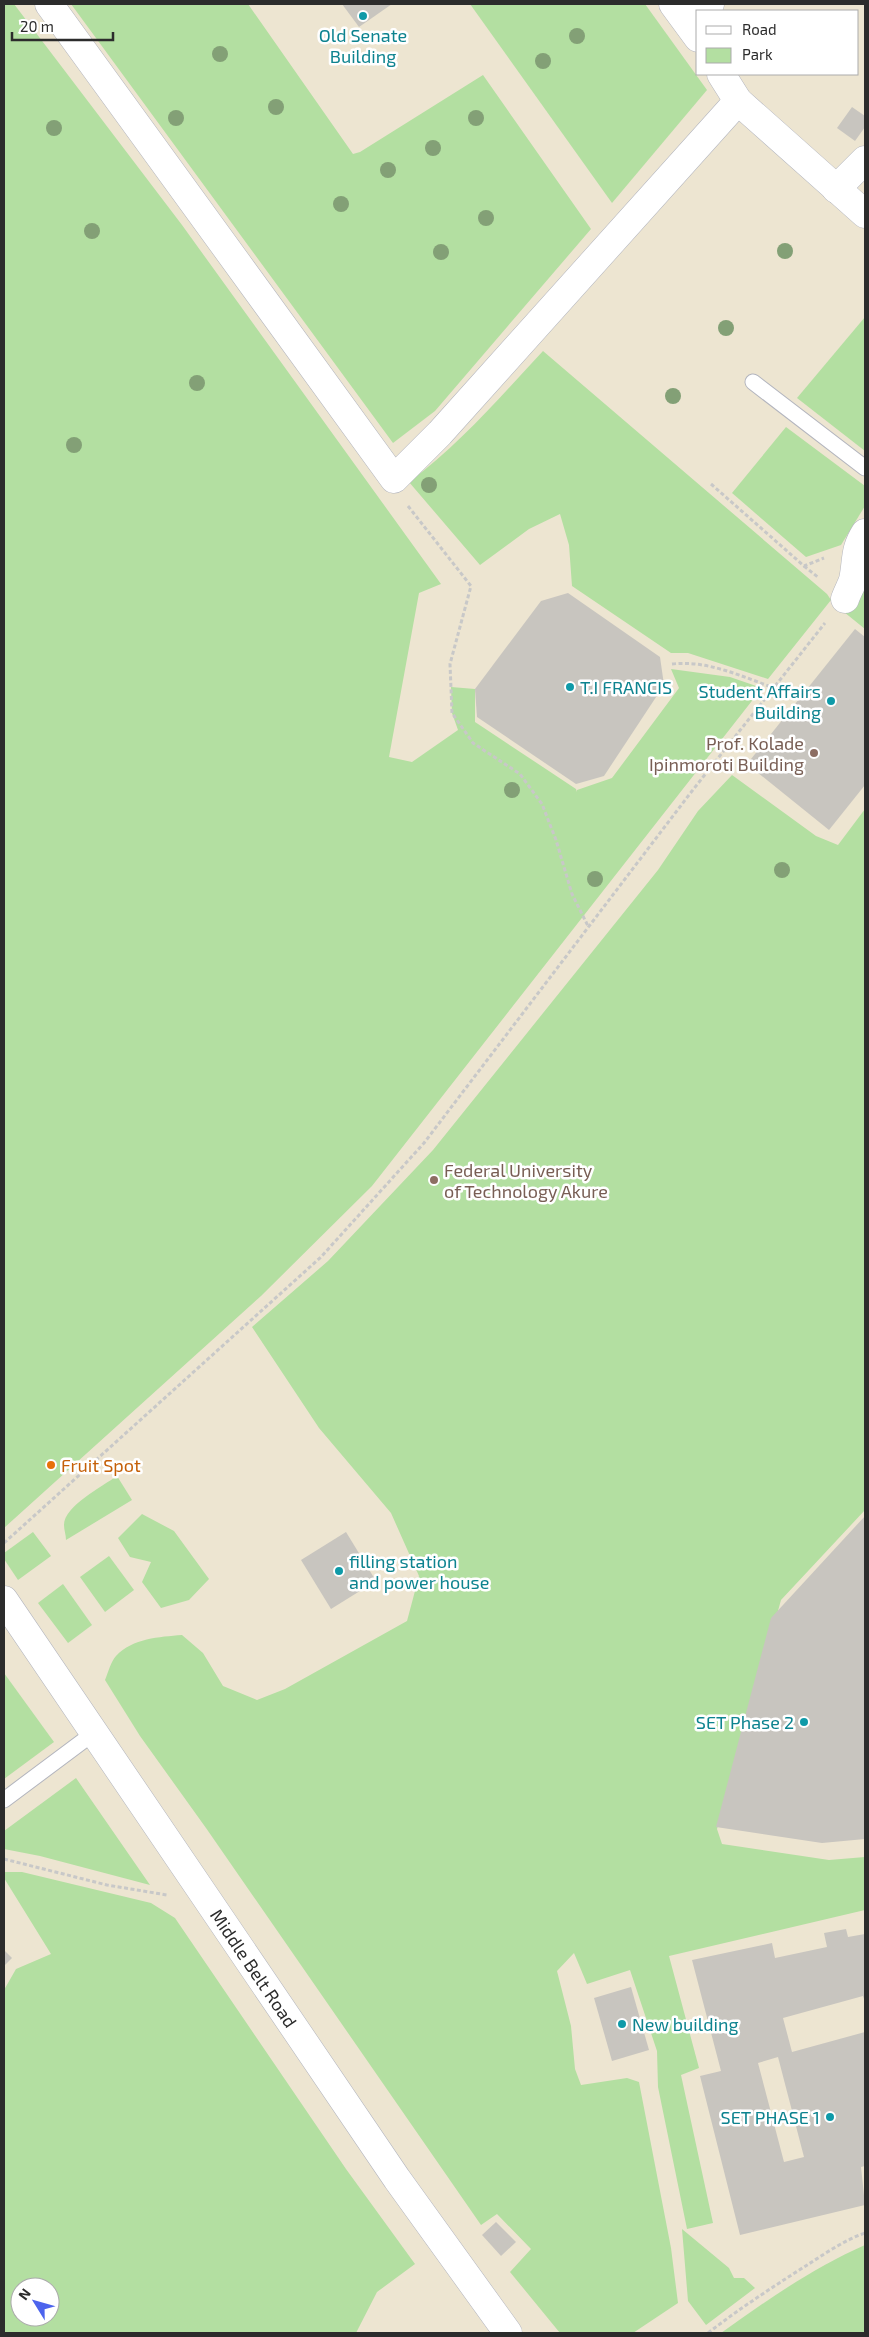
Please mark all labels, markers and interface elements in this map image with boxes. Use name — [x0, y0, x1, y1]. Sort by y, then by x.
scale bar — [12, 10, 114, 42]
marker: Old Senate Building — [357, 10, 369, 22]
legend — [696, 10, 859, 75]
text: 20 m — [20, 17, 54, 35]
text: Road — [742, 20, 777, 38]
place label: Old Senate Building — [319, 24, 407, 67]
text: Park — [742, 45, 773, 63]
place label: T.I FRANCIS — [580, 676, 672, 698]
place label: Student Affairs Building — [698, 680, 821, 723]
marker: T.I FRANCIS — [564, 681, 576, 693]
marker: Student Affairs Building — [825, 695, 837, 707]
place label: Prof. Kolade Ipinmoroti Building — [649, 732, 804, 775]
marker: Prof. Kolade Ipinmoroti Building — [808, 747, 820, 759]
place label: Federal University of Technology Akure — [444, 1159, 608, 1202]
marker: Federal University of Technology Akure — [428, 1174, 440, 1186]
place label: Fruit Spot — [61, 1454, 141, 1476]
marker: Fruit Spot — [45, 1459, 57, 1471]
place label: filling station and power house — [349, 1550, 489, 1593]
marker: filling station and power house — [333, 1565, 345, 1577]
place label: SET Phase 2 — [696, 1711, 794, 1733]
marker: SET Phase 2 — [798, 1716, 810, 1728]
street label: Middle Belt Road — [206, 1905, 302, 2032]
place label: New building — [632, 2013, 738, 2035]
marker: New building — [616, 2018, 628, 2030]
place label: SET PHASE 1 — [721, 2106, 820, 2128]
marker: SET PHASE 1 — [824, 2111, 836, 2123]
north arrow — [10, 2277, 60, 2327]
text: N — [14, 2285, 34, 2303]

